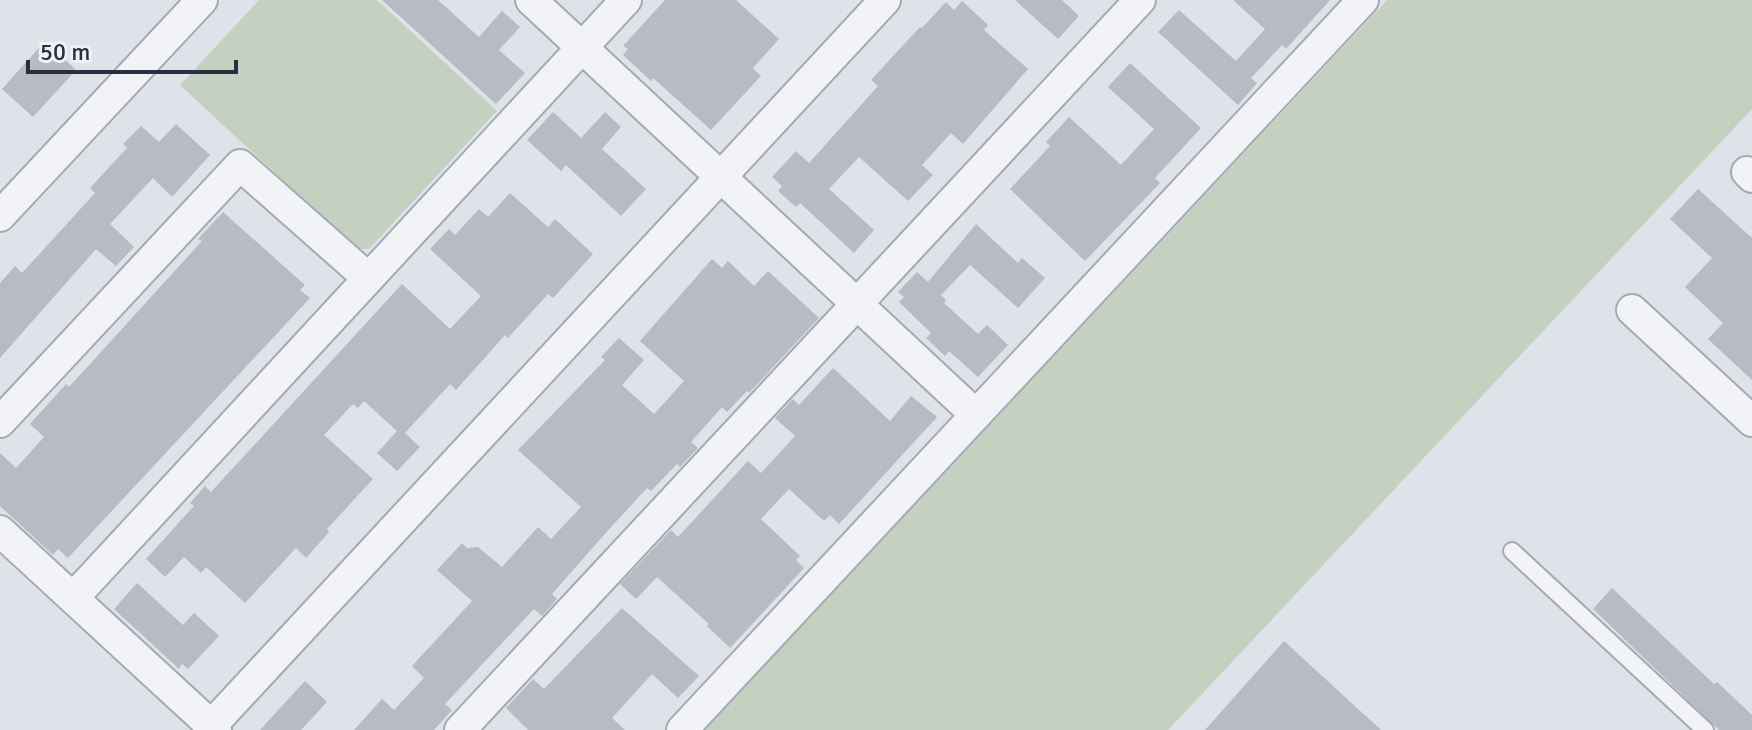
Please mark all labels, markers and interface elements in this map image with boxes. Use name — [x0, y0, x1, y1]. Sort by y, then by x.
scale bar — [28, 24, 236, 74]
text: 50 m — [40, 37, 90, 67]

